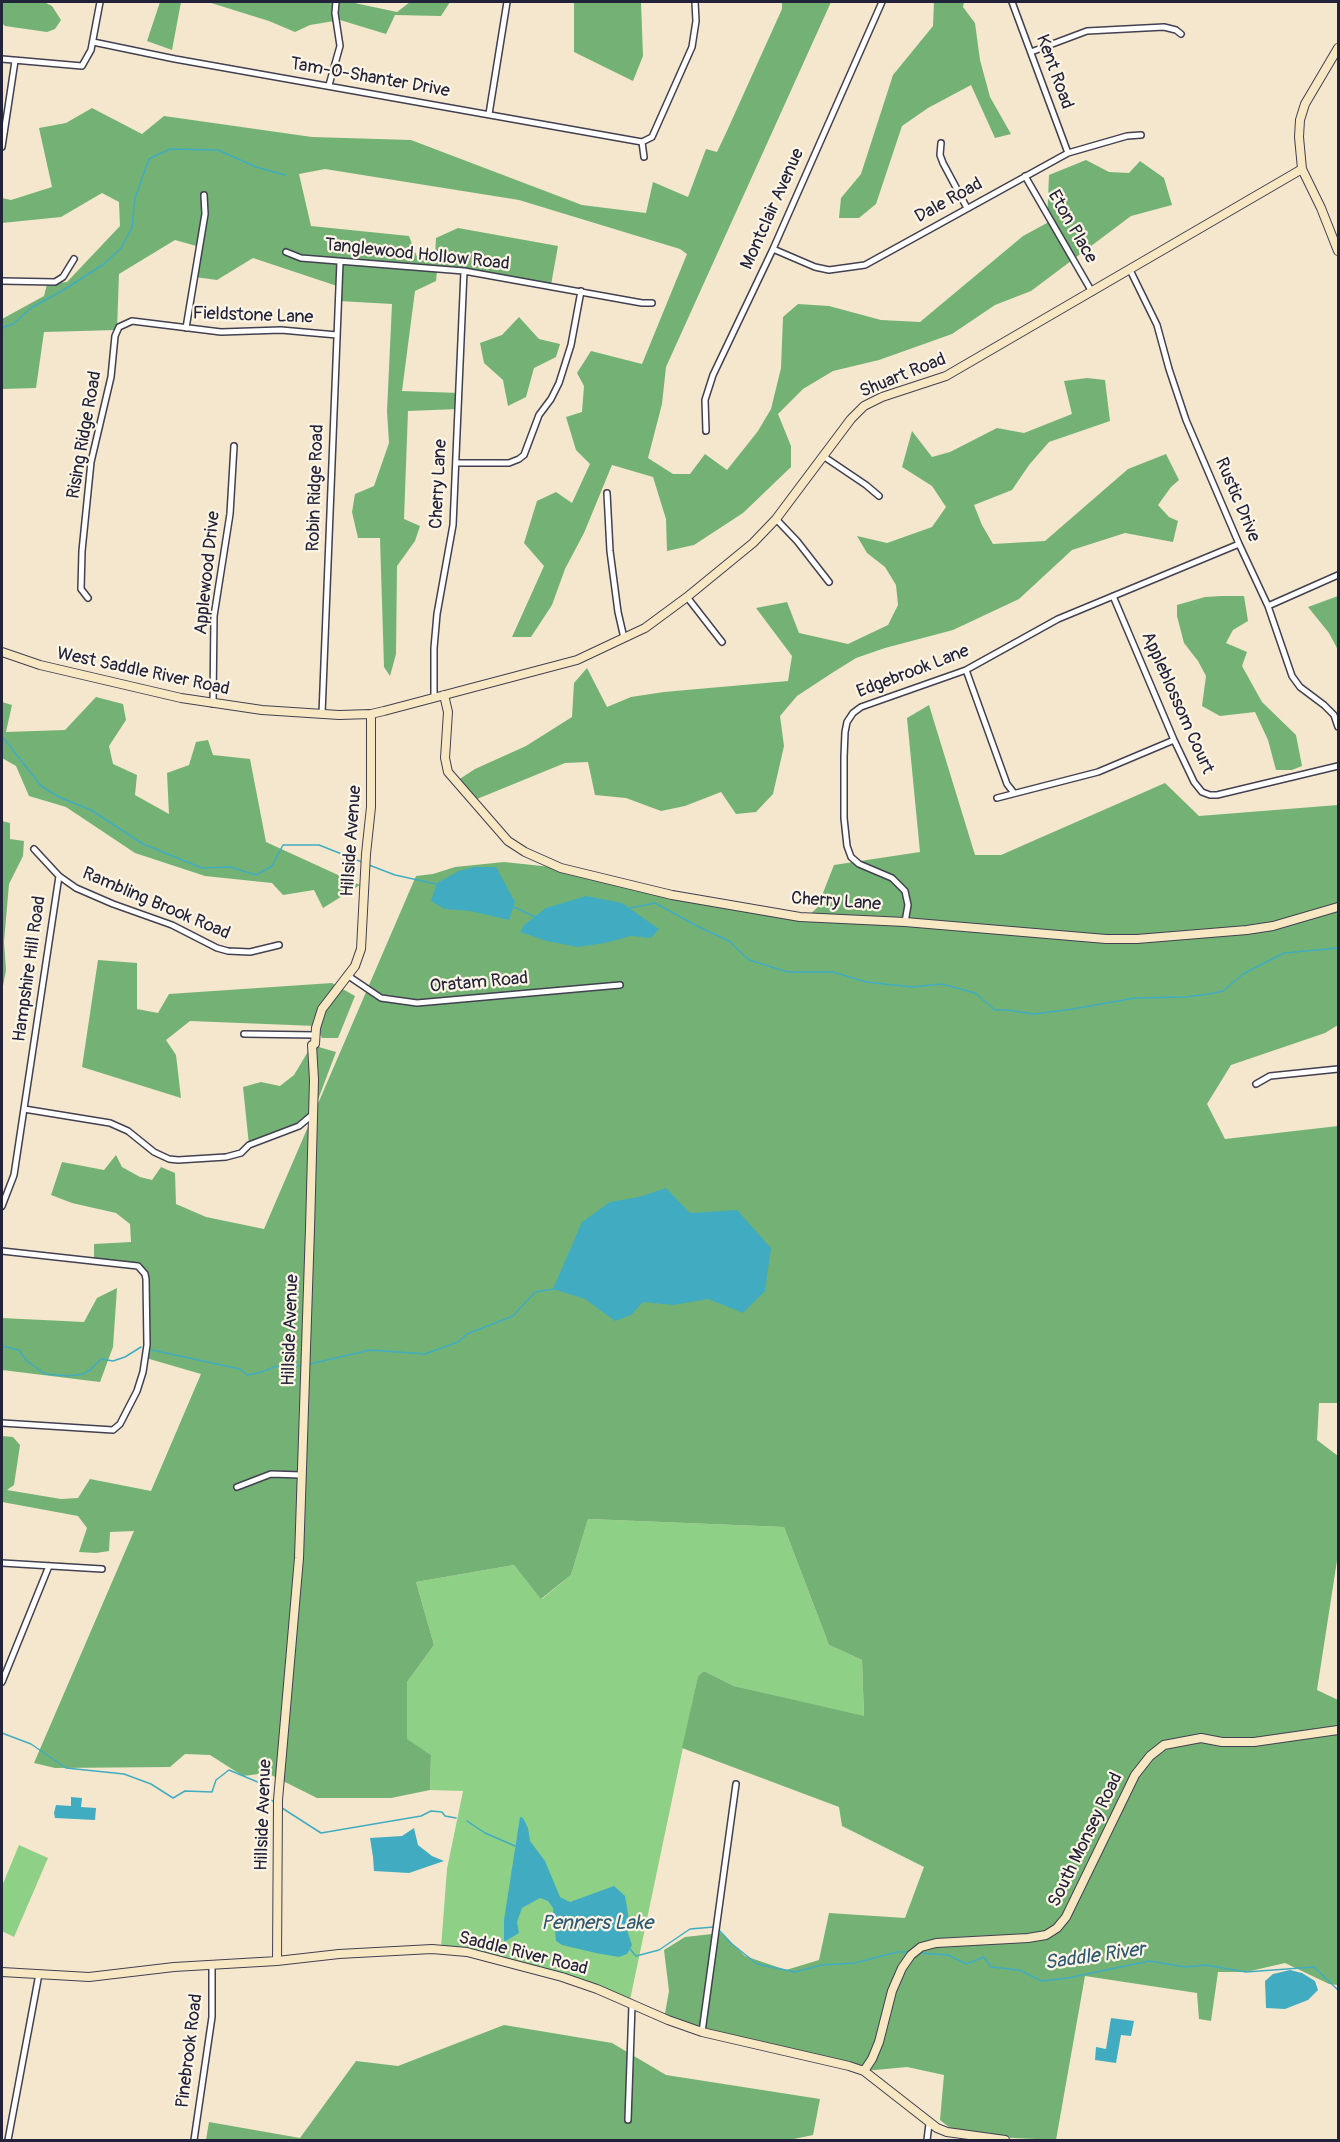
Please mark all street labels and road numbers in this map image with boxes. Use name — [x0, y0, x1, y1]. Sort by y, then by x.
street label: Kent Road — [1031, 32, 1077, 112]
street label: Tam-O-Shanter Drive — [289, 53, 451, 103]
street label: Montclair Avenue — [737, 145, 809, 273]
street label: Dale Road — [911, 174, 987, 228]
street label: Eton Place — [1042, 187, 1102, 267]
street label: Tanglewood Hollow Road — [323, 235, 511, 275]
street label: Fieldstone Lane — [192, 303, 314, 329]
street label: Shuart Road — [857, 349, 949, 403]
street label: Rising Ridge Road — [63, 369, 107, 501]
street label: Robin Ridge Road — [303, 424, 329, 552]
street label: Cherry Lane — [426, 439, 452, 529]
street label: Rustic Drive — [1210, 455, 1264, 545]
street label: Applewood Drive — [191, 510, 225, 636]
street label: Appleblossom Court — [1136, 629, 1218, 777]
street label: Edgebrook Lane — [854, 641, 972, 703]
street label: West Saddle River Road — [55, 643, 231, 701]
street label: Hillside Avenue — [337, 785, 367, 897]
street label: Rambling Brook Road — [79, 863, 233, 945]
street label: Cherry Lane — [790, 888, 882, 916]
street label: Hampshire Hill Road — [9, 895, 51, 1043]
street label: Oratam Road — [429, 968, 529, 998]
street label: Hillside Avenue — [278, 1274, 304, 1386]
street label: Hillside Avenue — [251, 1759, 277, 1871]
street label: South Monsey Road — [1044, 1769, 1128, 1911]
street label: Saddle River Road — [456, 1928, 590, 1980]
street label: Pinebrook Road — [172, 1993, 208, 2109]

